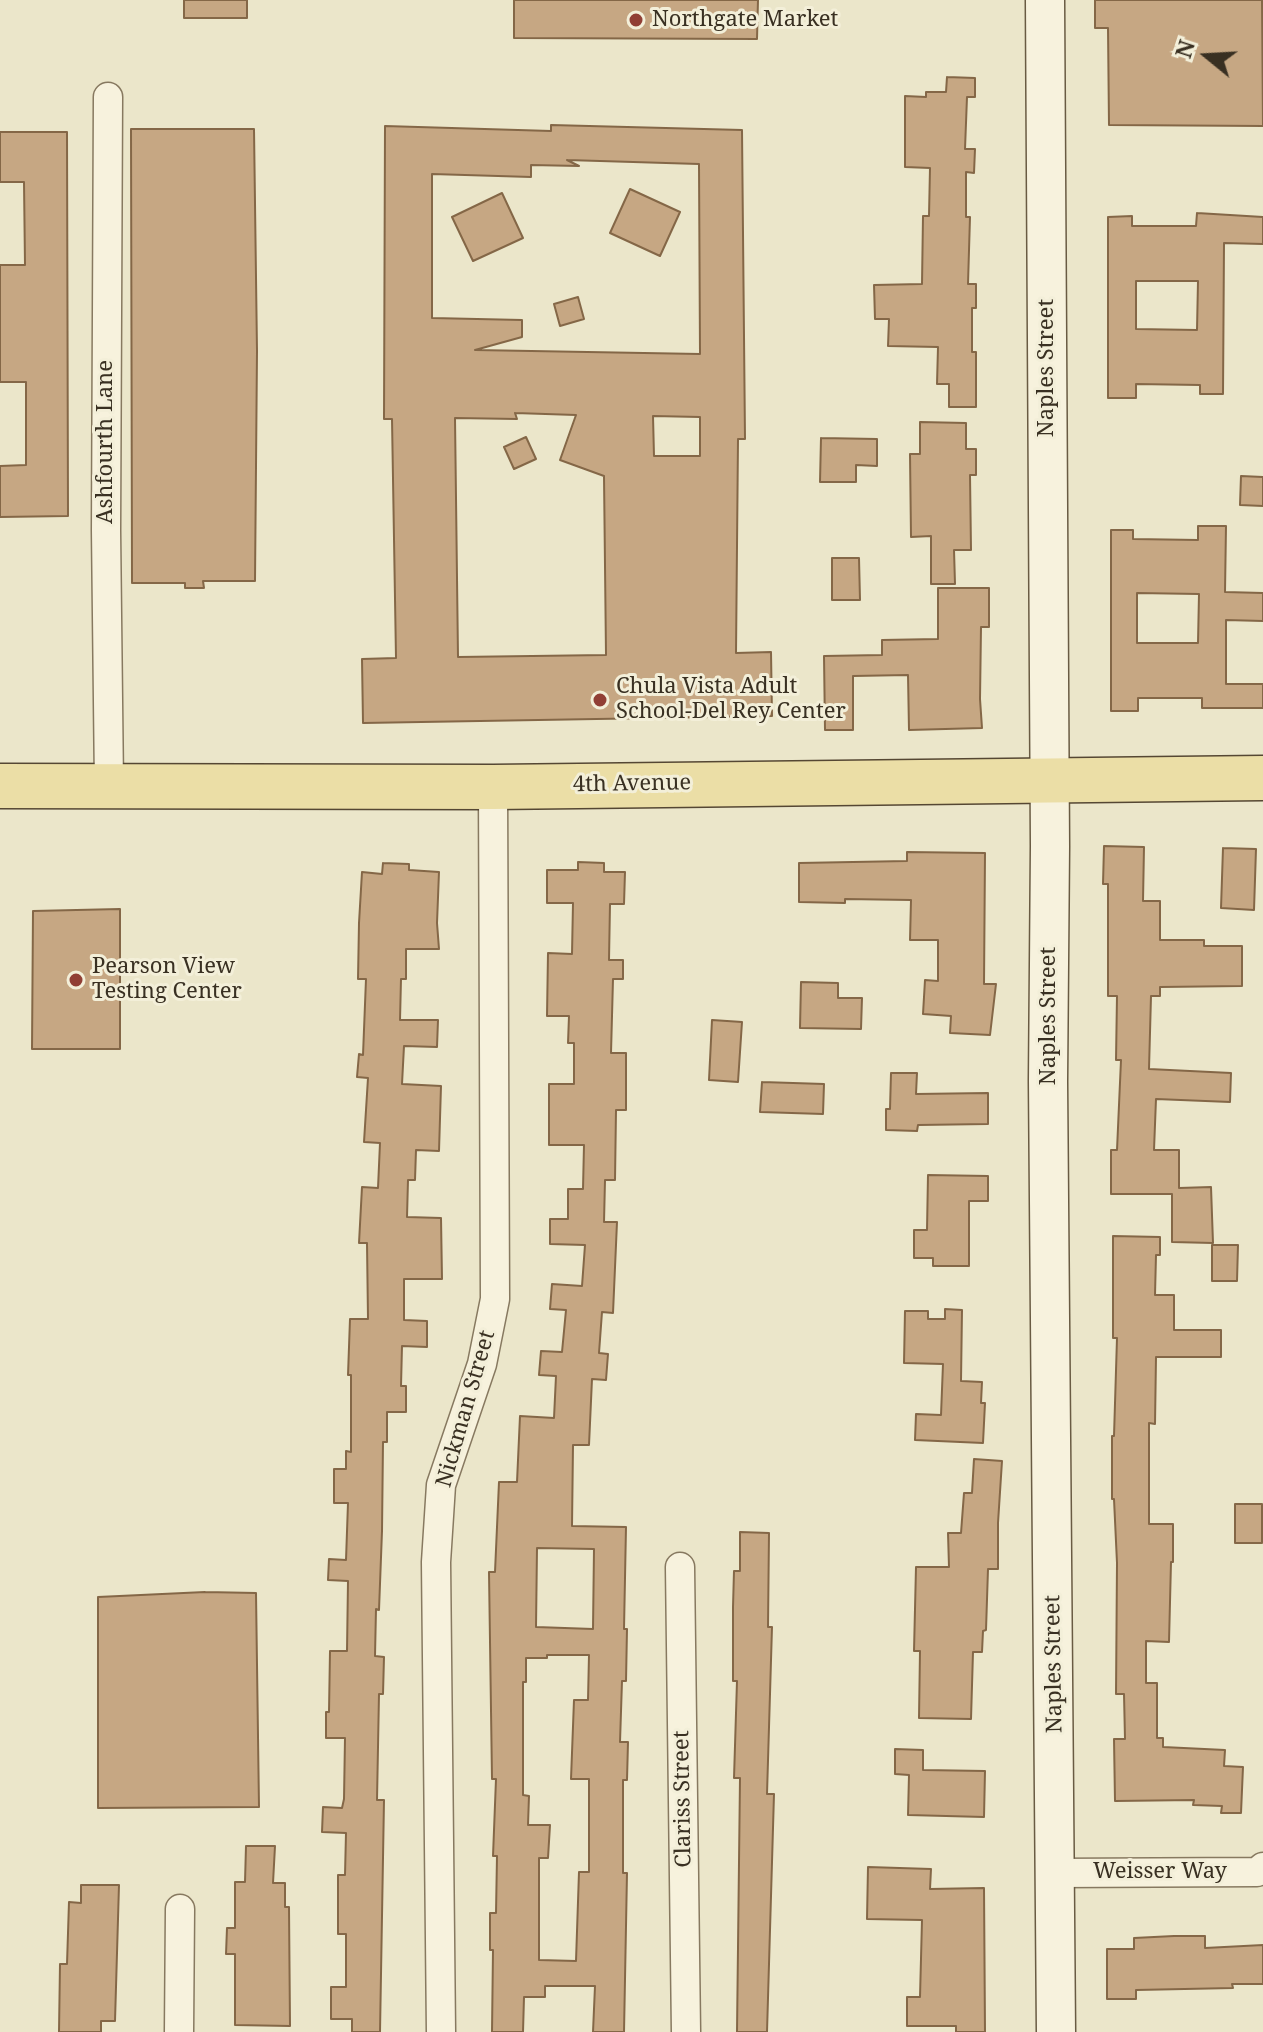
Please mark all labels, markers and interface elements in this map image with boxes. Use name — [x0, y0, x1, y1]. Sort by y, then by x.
place label: Northgate Market — [652, 7, 838, 33]
marker: Northgate Market — [627, 11, 645, 29]
north arrow — [1167, 16, 1247, 96]
text: N — [1167, 36, 1201, 61]
street label: Naples Street — [1034, 299, 1060, 437]
street label: Ashfourth Lane — [93, 360, 119, 524]
place label: Chula Vista Adult School-Del Rey Center — [616, 674, 846, 726]
marker: Chula Vista Adult School-Del Rey Center — [591, 691, 609, 709]
street label: 4th Avenue — [573, 770, 691, 798]
street label: Naples Street — [1036, 947, 1062, 1085]
place label: Pearson View Testing Center — [92, 954, 242, 1006]
marker: Pearson View Testing Center — [67, 971, 85, 989]
street label: Nickman Street — [431, 1328, 501, 1490]
street label: Naples Street — [1040, 1595, 1068, 1733]
street label: Clariss Street — [669, 1730, 697, 1868]
street label: Weisser Way — [1093, 1859, 1227, 1885]

